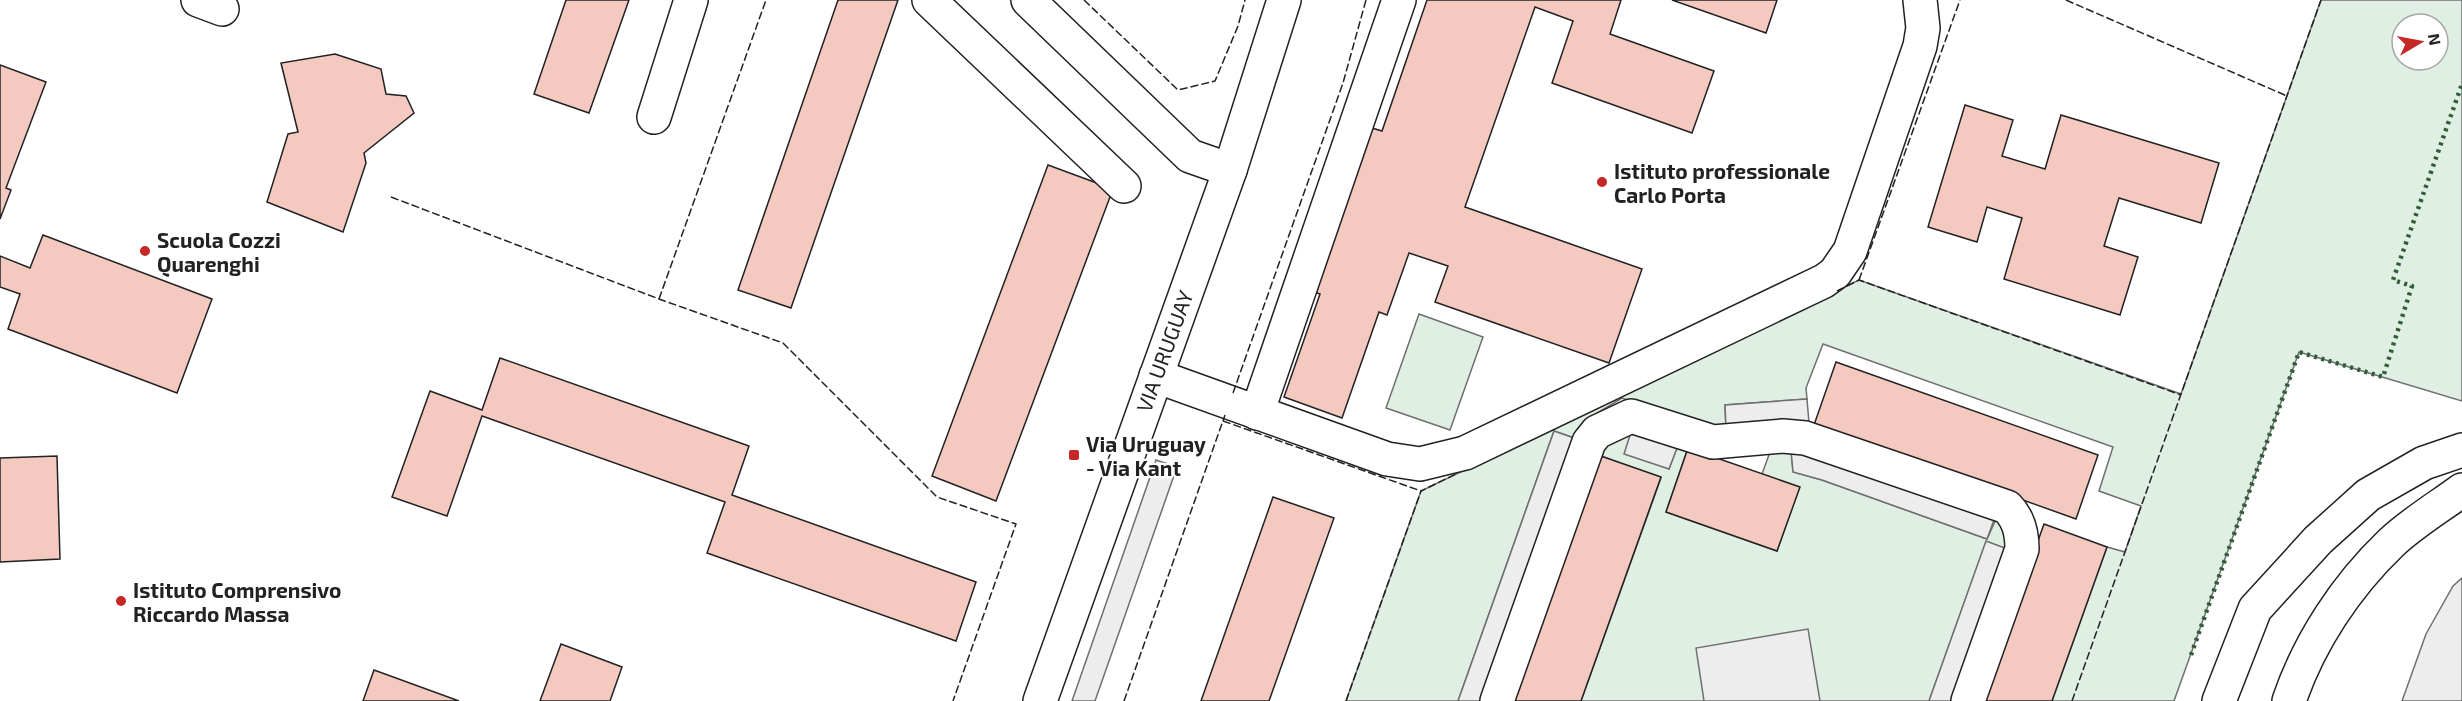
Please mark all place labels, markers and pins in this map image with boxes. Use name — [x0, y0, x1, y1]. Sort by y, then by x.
place label: Istituto professionale Carlo Porta — [1614, 158, 1830, 207]
marker: Istituto professionale Carlo Porta — [1595, 175, 1609, 189]
place label: Scuola Cozzi Quarenghi — [157, 227, 281, 277]
marker: Scuola Cozzi Quarenghi — [138, 244, 152, 258]
place label: Via Uruguay - Via Kant — [1086, 431, 1206, 480]
marker: Via Uruguay - Via Kant — [1067, 448, 1081, 462]
place label: Istituto Comprensivo Riccardo Massa — [133, 577, 341, 626]
marker: Istituto Comprensivo Riccardo Massa — [114, 594, 128, 608]

